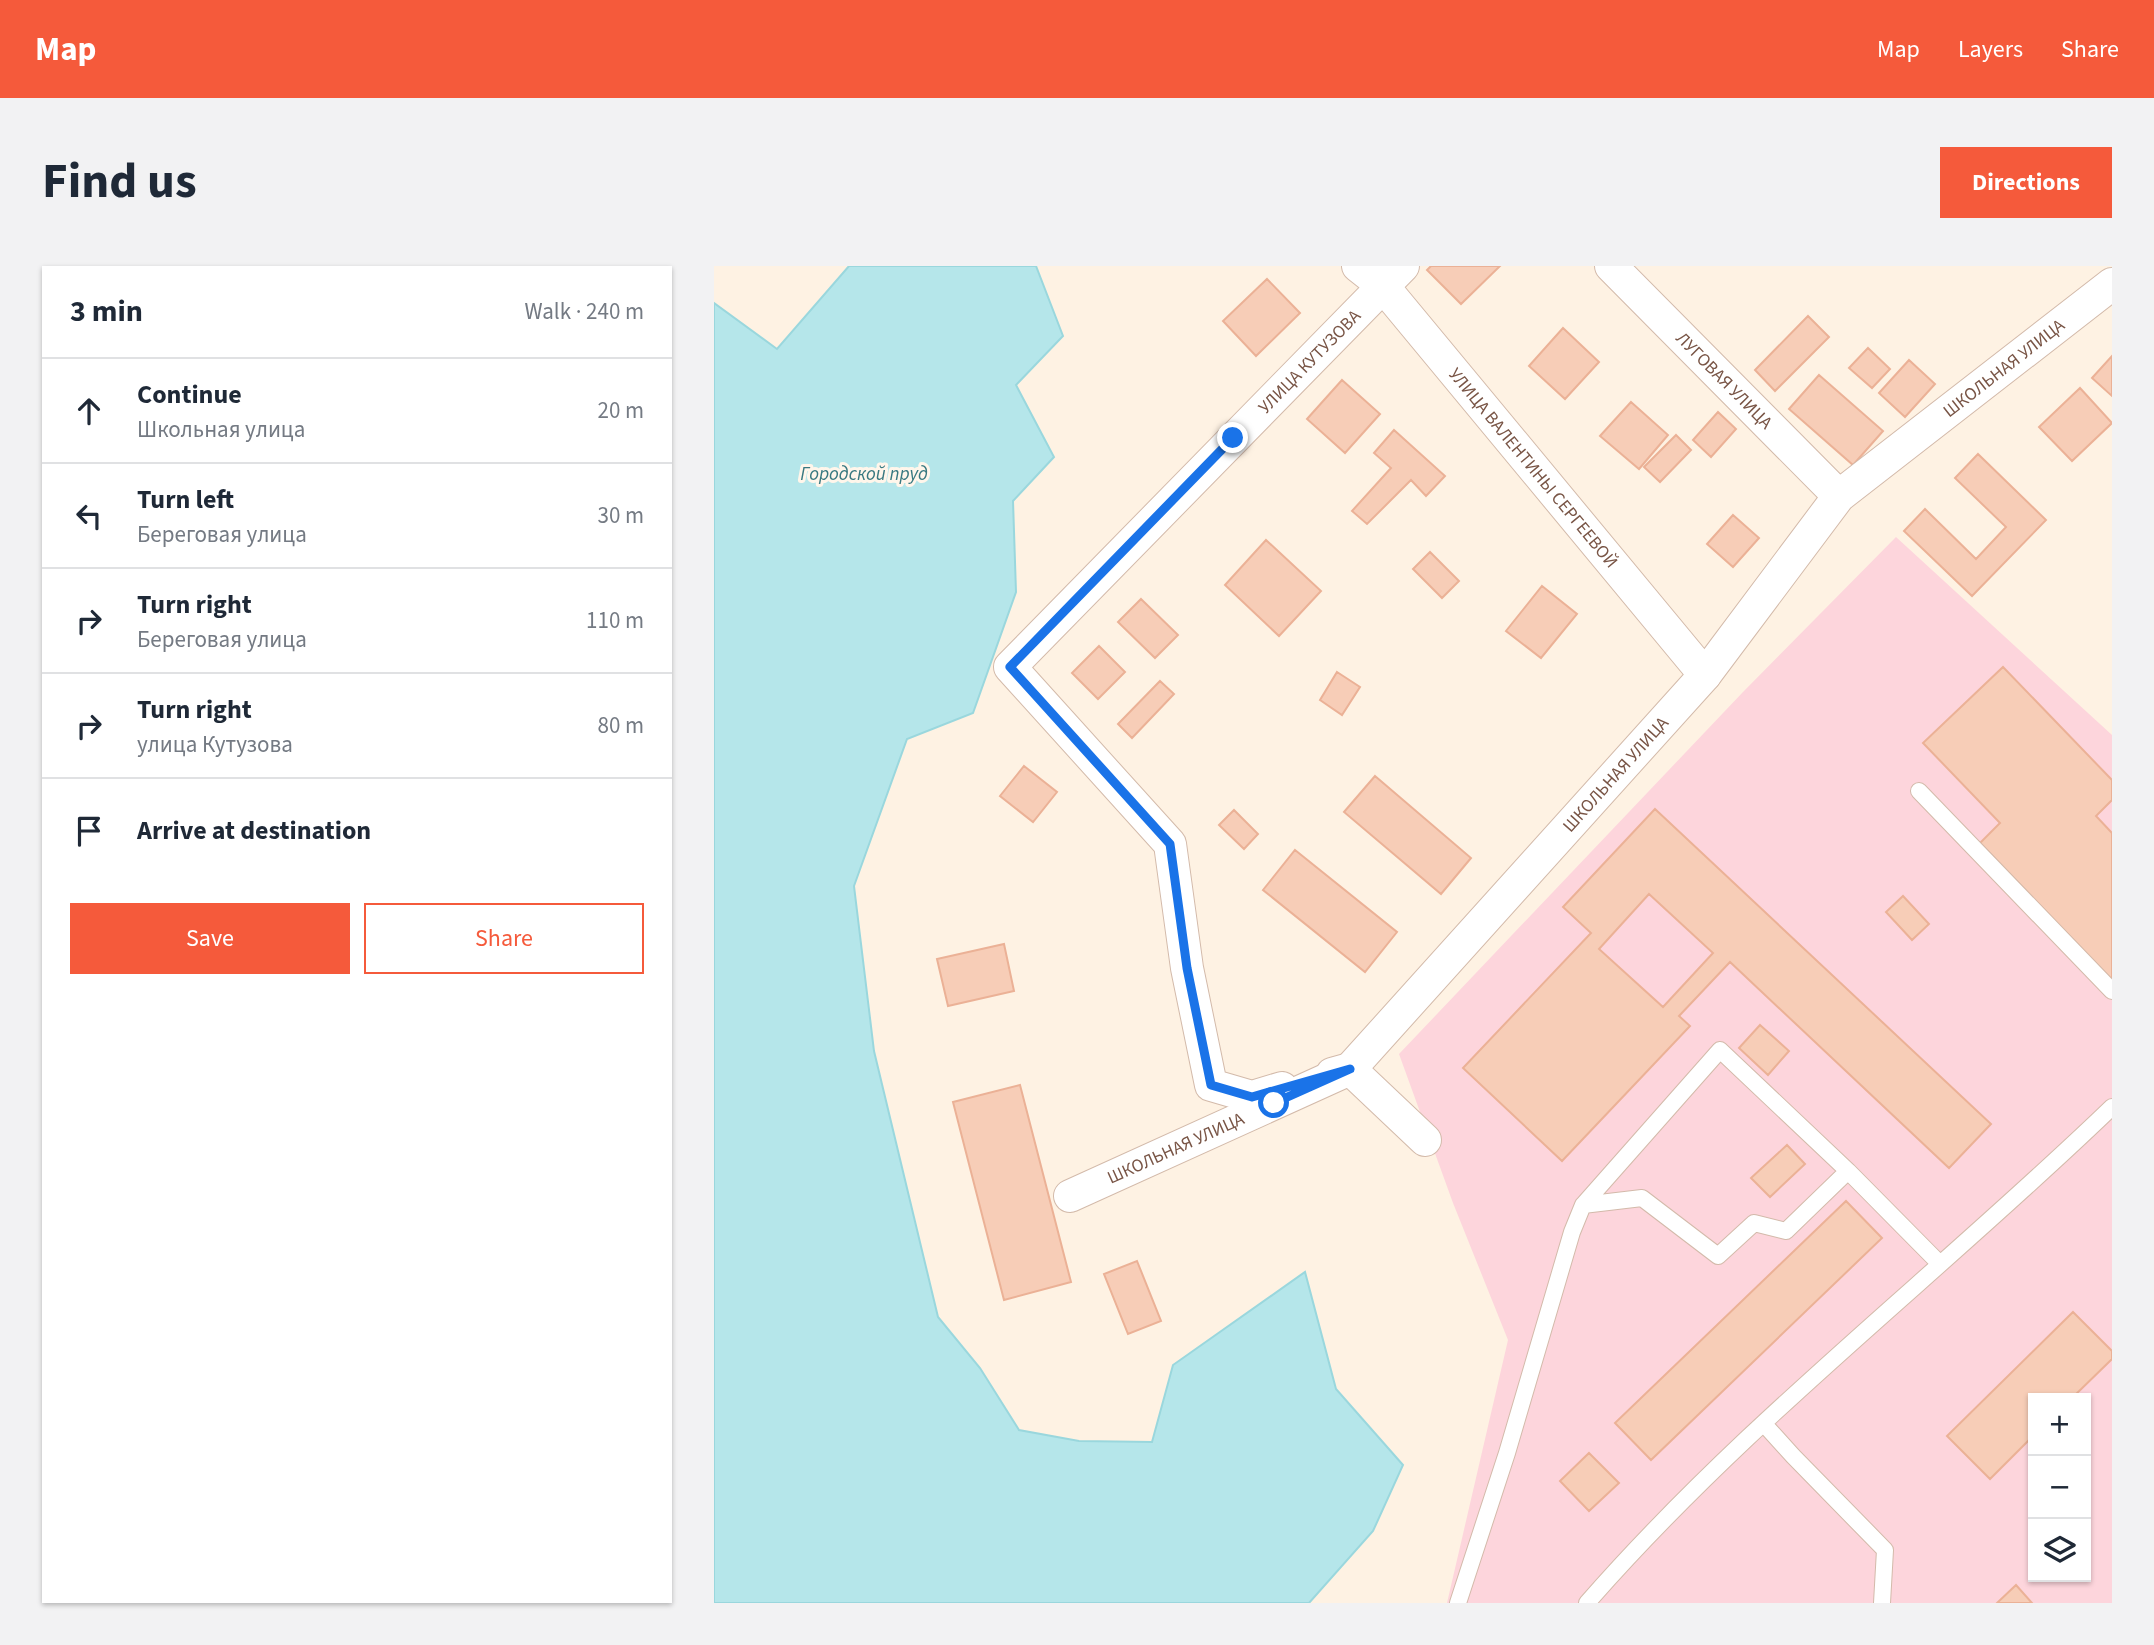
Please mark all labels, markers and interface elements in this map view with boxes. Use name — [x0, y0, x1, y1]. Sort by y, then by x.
text: Map — [35, 26, 96, 73]
text: Map — [1877, 32, 1920, 67]
text: Layers — [1958, 32, 2023, 67]
text: Share — [2061, 32, 2119, 67]
text: Find us — [42, 147, 197, 217]
button: Directions — [1940, 147, 2112, 218]
text: 3 min — [70, 290, 143, 333]
text: Walk · 240 m — [525, 295, 644, 328]
street label: УЛИЦА КУТУЗОВА — [1253, 304, 1367, 419]
street label: ШКОЛЬНАЯ УЛИЦА — [1938, 313, 2070, 424]
street label: ЛУГОВАЯ УЛИЦА — [1670, 326, 1778, 435]
street label: УЛИЦА ВАЛЕНТИНЫ СЕРГЕЕВОЙ — [1443, 363, 1623, 574]
text: Continue — [137, 376, 242, 413]
icon: ahead — [70, 392, 108, 430]
text: 20 m — [597, 394, 644, 427]
text: Школьная улица — [137, 413, 305, 446]
route end — [1217, 422, 1248, 453]
water label: Городской пруд — [800, 461, 928, 488]
text: Turn left — [137, 481, 234, 518]
icon: left — [70, 497, 108, 535]
text: 30 m — [597, 499, 644, 532]
text: Береговая улица — [137, 518, 307, 551]
text: Turn right — [137, 586, 252, 623]
icon: right — [70, 602, 108, 640]
text: 110 m — [586, 604, 644, 637]
text: Береговая улица — [137, 623, 307, 656]
text: Turn right — [137, 691, 252, 728]
icon: right — [70, 707, 108, 745]
text: 80 m — [597, 709, 644, 742]
street label: ШКОЛЬНАЯ УЛИЦА — [1557, 711, 1675, 838]
text: улица Кутузова — [137, 728, 293, 761]
icon: arrive — [70, 812, 108, 850]
text: Arrive at destination — [137, 812, 371, 849]
button: Save — [70, 903, 350, 974]
button: Share — [364, 903, 644, 974]
route start — [1258, 1087, 1289, 1118]
street label: ШКОЛЬНАЯ УЛИЦА — [1103, 1107, 1249, 1190]
map controls — [2028, 1393, 2091, 1582]
button: + — [2028, 1393, 2091, 1456]
button: − — [2028, 1456, 2091, 1519]
button: layers — [2028, 1519, 2091, 1582]

